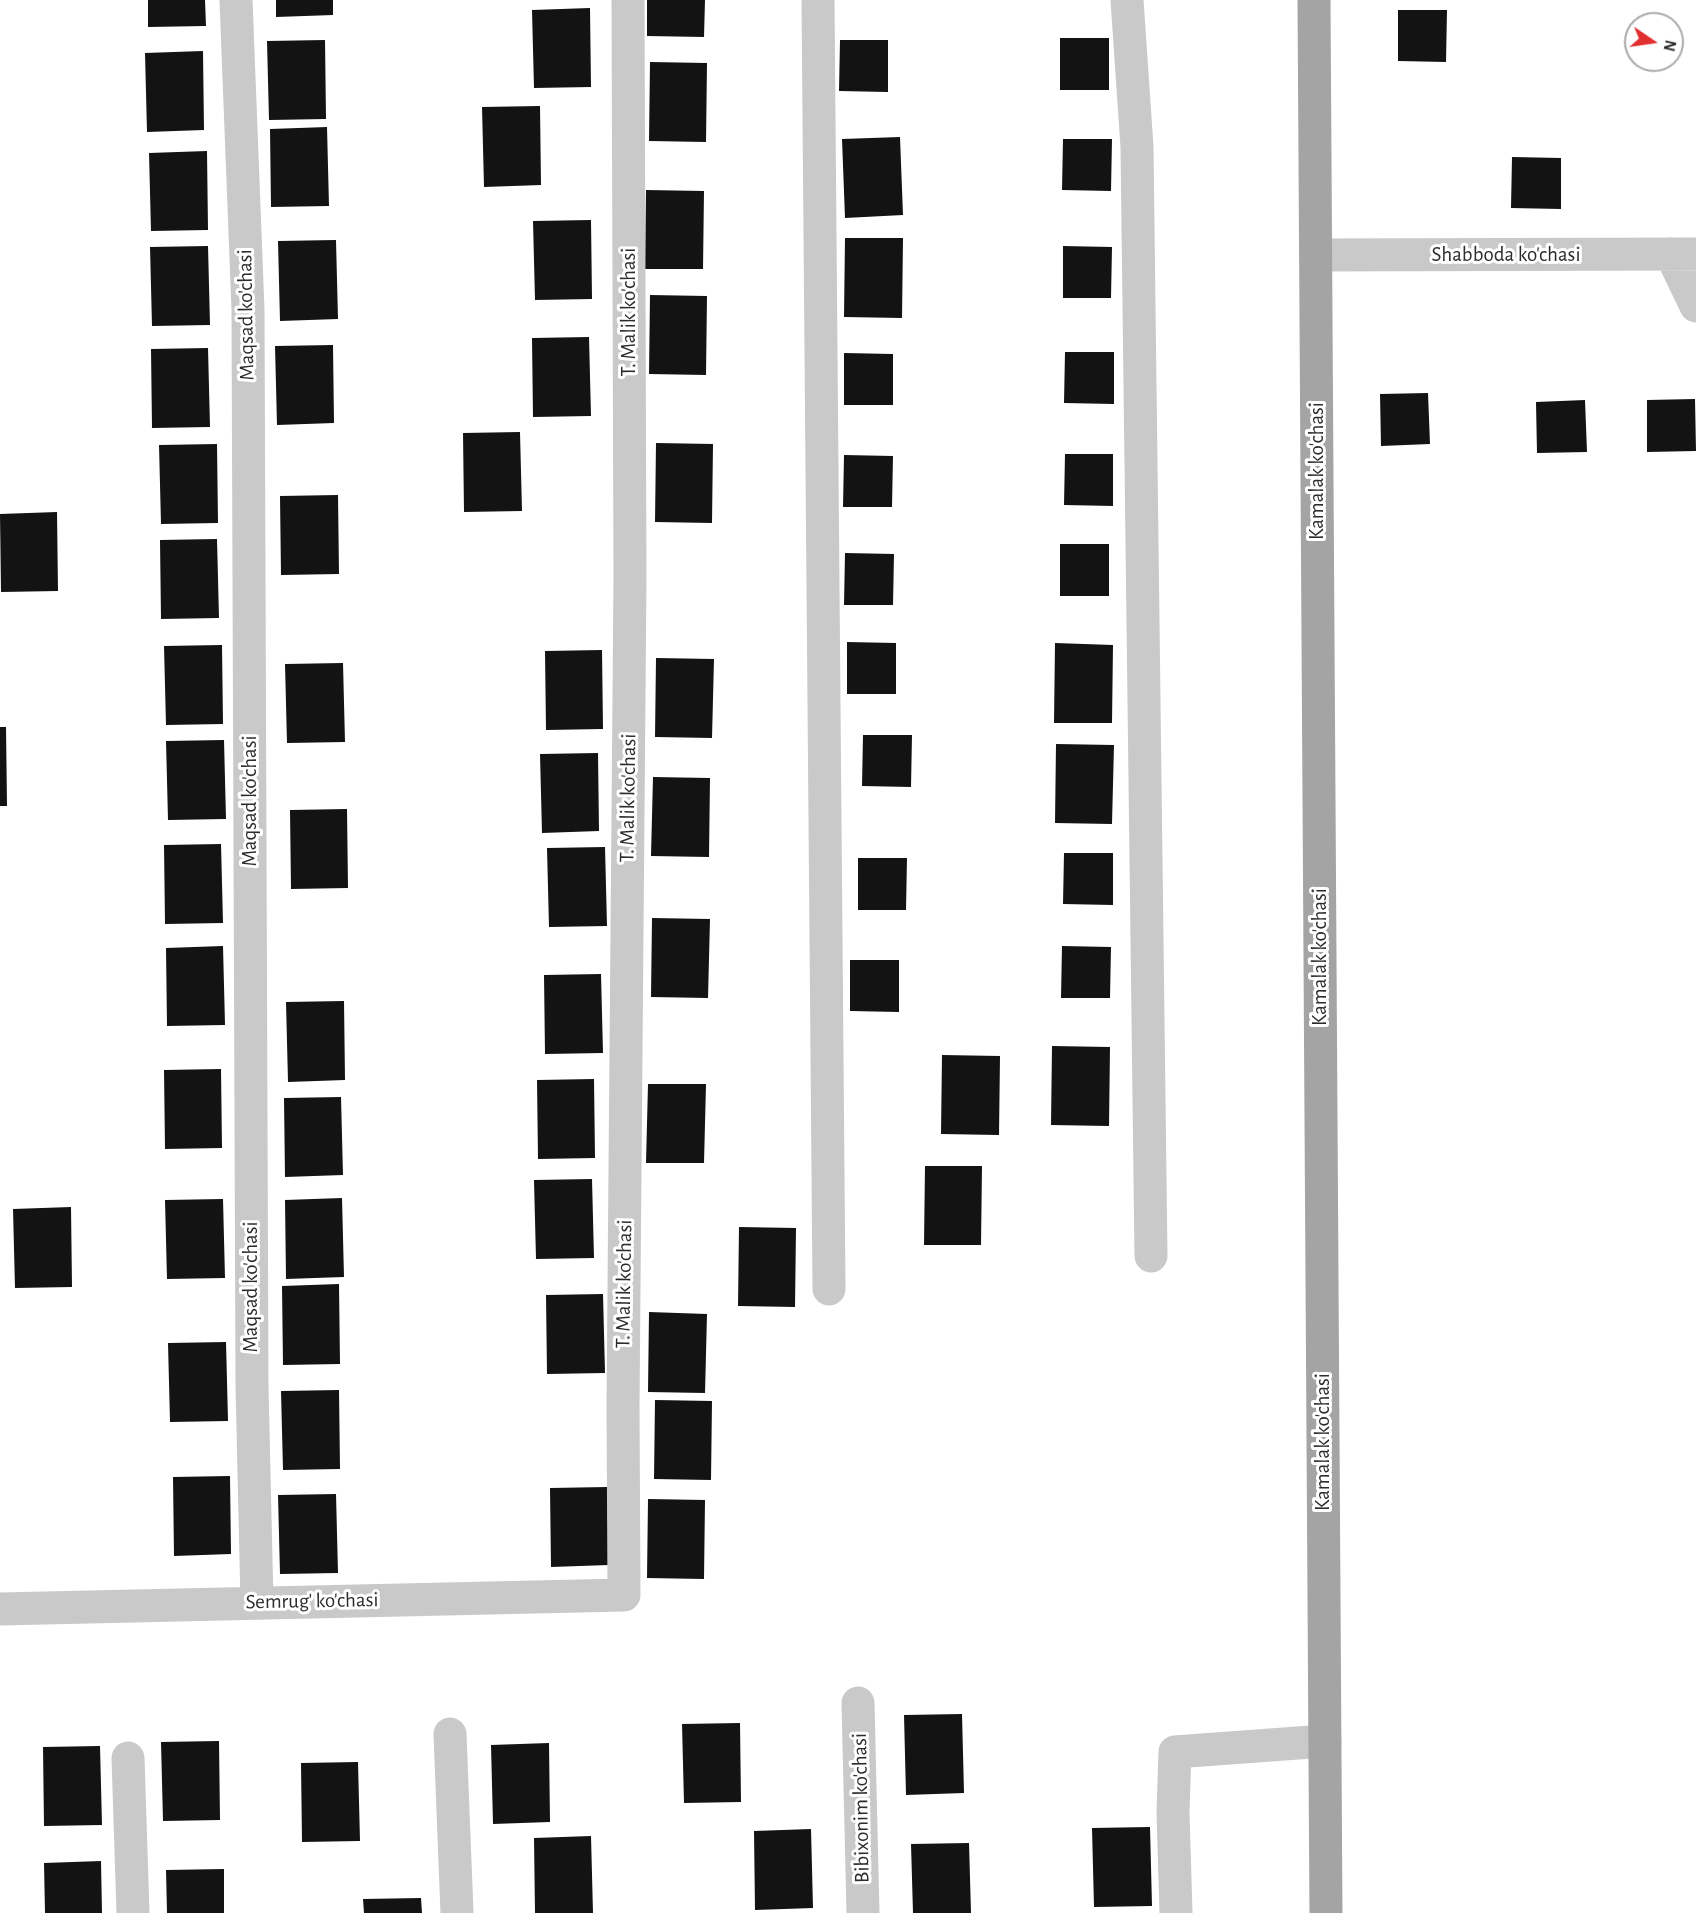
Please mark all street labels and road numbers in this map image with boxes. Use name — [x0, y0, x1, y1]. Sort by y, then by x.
street label: Shabboda ko'chasi — [1432, 242, 1580, 268]
street label: T. Malik ko'chasi — [616, 248, 642, 376]
street label: Maqsad ko'chasi — [232, 249, 260, 381]
street label: Kamalak ko'chasi — [1304, 402, 1330, 540]
street label: T. Malik ko'chasi — [614, 733, 642, 863]
street label: Maqsad ko'chasi — [237, 735, 263, 867]
street label: Kamalak ko'chasi — [1307, 888, 1333, 1026]
street label: T. Malik ko'chasi — [610, 1219, 638, 1349]
street label: Maqsad ko'chasi — [238, 1221, 264, 1353]
street label: Kamalak ko'chasi — [1310, 1373, 1336, 1511]
street label: Semrug' ko'chasi — [245, 1587, 379, 1615]
street label: Bibixonim ko'chasi — [847, 1733, 875, 1883]

